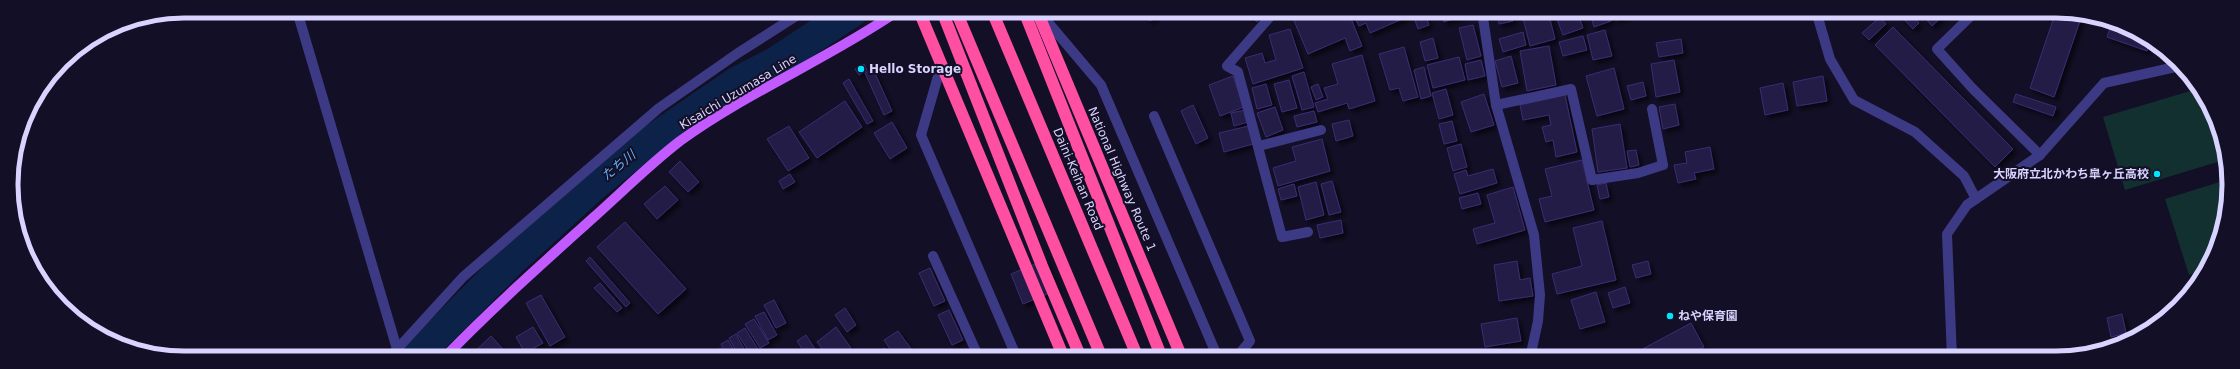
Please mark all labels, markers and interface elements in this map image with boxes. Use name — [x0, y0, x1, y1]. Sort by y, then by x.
street label: Kisaichi Uzumasa Line — [677, 52, 799, 132]
place label: Hello Storage — [869, 62, 961, 76]
marker: Hello Storage — [856, 64, 866, 74]
street label: National Highway Route 1 — [1085, 105, 1159, 253]
street label: Daini-Keihan Road — [1050, 126, 1106, 232]
water label: たち川 — [598, 146, 640, 183]
place label: 大阪府立北かわち皐ヶ丘高校 — [1993, 167, 2149, 181]
marker: 大阪府立北かわち皐ヶ丘高校 — [2152, 169, 2162, 179]
place label: ねや保育園 — [1678, 309, 1738, 323]
marker: ねや保育園 — [1665, 311, 1675, 321]

